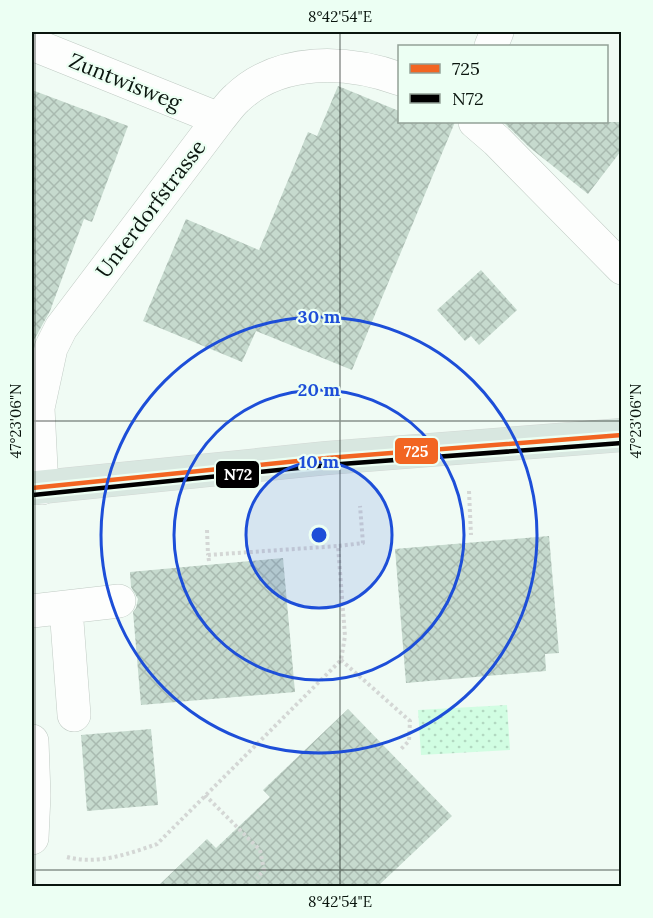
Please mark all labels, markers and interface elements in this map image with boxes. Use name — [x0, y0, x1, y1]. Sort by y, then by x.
text: 8°42'54"E — [308, 7, 372, 26]
legend — [398, 45, 608, 123]
street label: Zuntwisweg — [65, 47, 185, 116]
text: 725 — [452, 57, 480, 80]
text: N72 — [452, 87, 484, 110]
street label: Unterdorfstrasse — [90, 134, 211, 283]
text: 30 m — [298, 305, 341, 328]
text: 20 m — [298, 378, 341, 401]
text: 47°23'06"N — [6, 383, 25, 459]
text: 47°23'06"N — [626, 383, 645, 459]
line badge: 725 — [394, 437, 439, 465]
text: 725 — [404, 441, 429, 461]
text: 10 m — [299, 450, 339, 473]
line badge: N72 — [215, 460, 260, 489]
text: N72 — [224, 464, 252, 484]
centre of rings — [309, 525, 329, 545]
text: 8°42'54"E — [308, 892, 372, 911]

